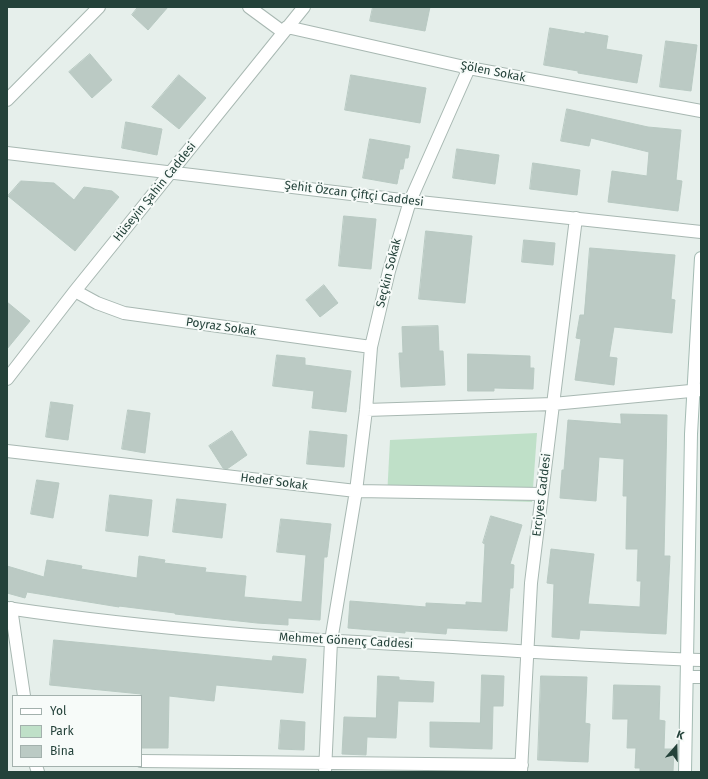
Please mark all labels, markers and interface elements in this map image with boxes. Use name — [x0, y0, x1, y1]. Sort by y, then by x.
street label: Şölen Sokak — [459, 59, 527, 85]
street label: Hüseyin Şahin Caddesi — [111, 140, 199, 244]
street label: Şehit Özcan Çiftçi Caddesi — [283, 178, 425, 210]
street label: Seçkin Sokak — [373, 237, 405, 309]
street label: Poyraz Sokak — [185, 315, 257, 339]
street label: Erciyes Caddesi — [530, 452, 554, 538]
street label: Hedef Sokak — [239, 471, 309, 493]
street label: Mehmet Gönenç Caddesi — [279, 630, 413, 652]
legend — [12, 695, 142, 767]
text: Yol — [50, 704, 66, 718]
text: Park — [50, 724, 74, 738]
north arrow — [656, 727, 696, 767]
text: K — [675, 728, 686, 743]
text: Bina — [50, 744, 74, 758]

